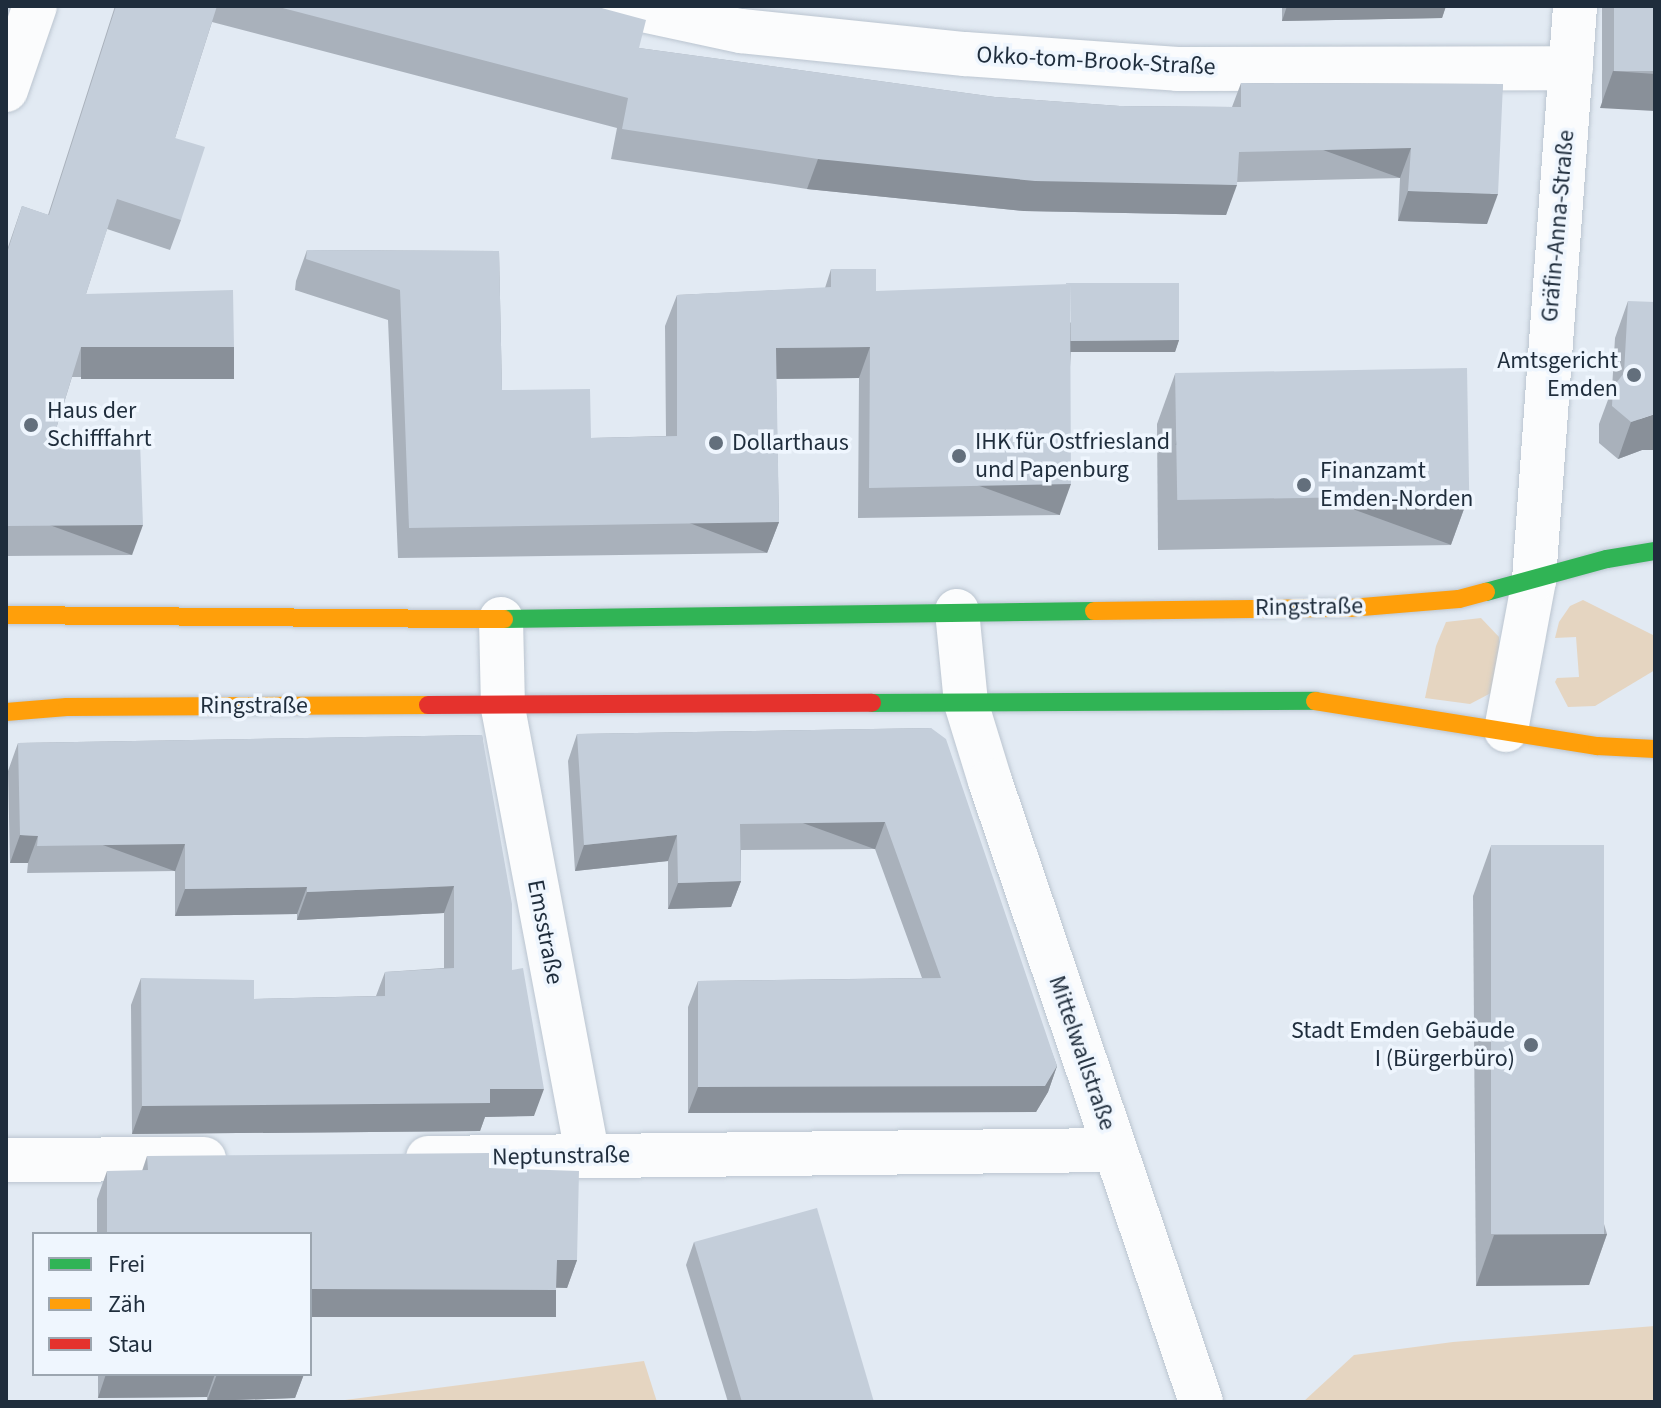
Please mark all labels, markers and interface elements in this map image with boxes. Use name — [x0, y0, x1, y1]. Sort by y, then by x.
street label: Okko-tom-Brook-Straße — [976, 40, 1216, 82]
street label: Gräfin-Anna-Straße — [1535, 129, 1581, 323]
place label: Amtsgericht Emden — [1497, 347, 1618, 403]
marker: Amtsgericht Emden — [1625, 366, 1643, 384]
place label: Haus der Schifffahrt — [47, 397, 152, 453]
marker: Haus der Schifffahrt — [22, 416, 40, 434]
place label: IHK für Ostfriesland und Papenburg — [975, 428, 1170, 484]
place label: Dollarthaus — [732, 429, 849, 457]
marker: Dollarthaus — [707, 434, 725, 452]
marker: IHK für Ostfriesland und Papenburg — [950, 447, 968, 465]
place label: Finanzamt Emden-Norden — [1320, 457, 1473, 513]
marker: Finanzamt Emden-Norden — [1295, 476, 1313, 494]
street label: Ringstraße — [1255, 592, 1363, 622]
street label: Ringstraße — [200, 692, 308, 720]
street label: Emsstraße — [521, 877, 569, 987]
street label: Mittelwallstraße — [1042, 972, 1122, 1134]
place label: Stadt Emden Gebäude I (Bürgerbüro) — [1291, 1017, 1515, 1073]
marker: Stadt Emden Gebäude I (Bürgerbüro) — [1522, 1036, 1540, 1054]
street label: Neptunstraße — [492, 1140, 630, 1172]
legend — [32, 1232, 312, 1376]
text: Frei — [108, 1247, 145, 1282]
text: Zäh — [108, 1287, 146, 1322]
text: Stau — [108, 1327, 153, 1362]

